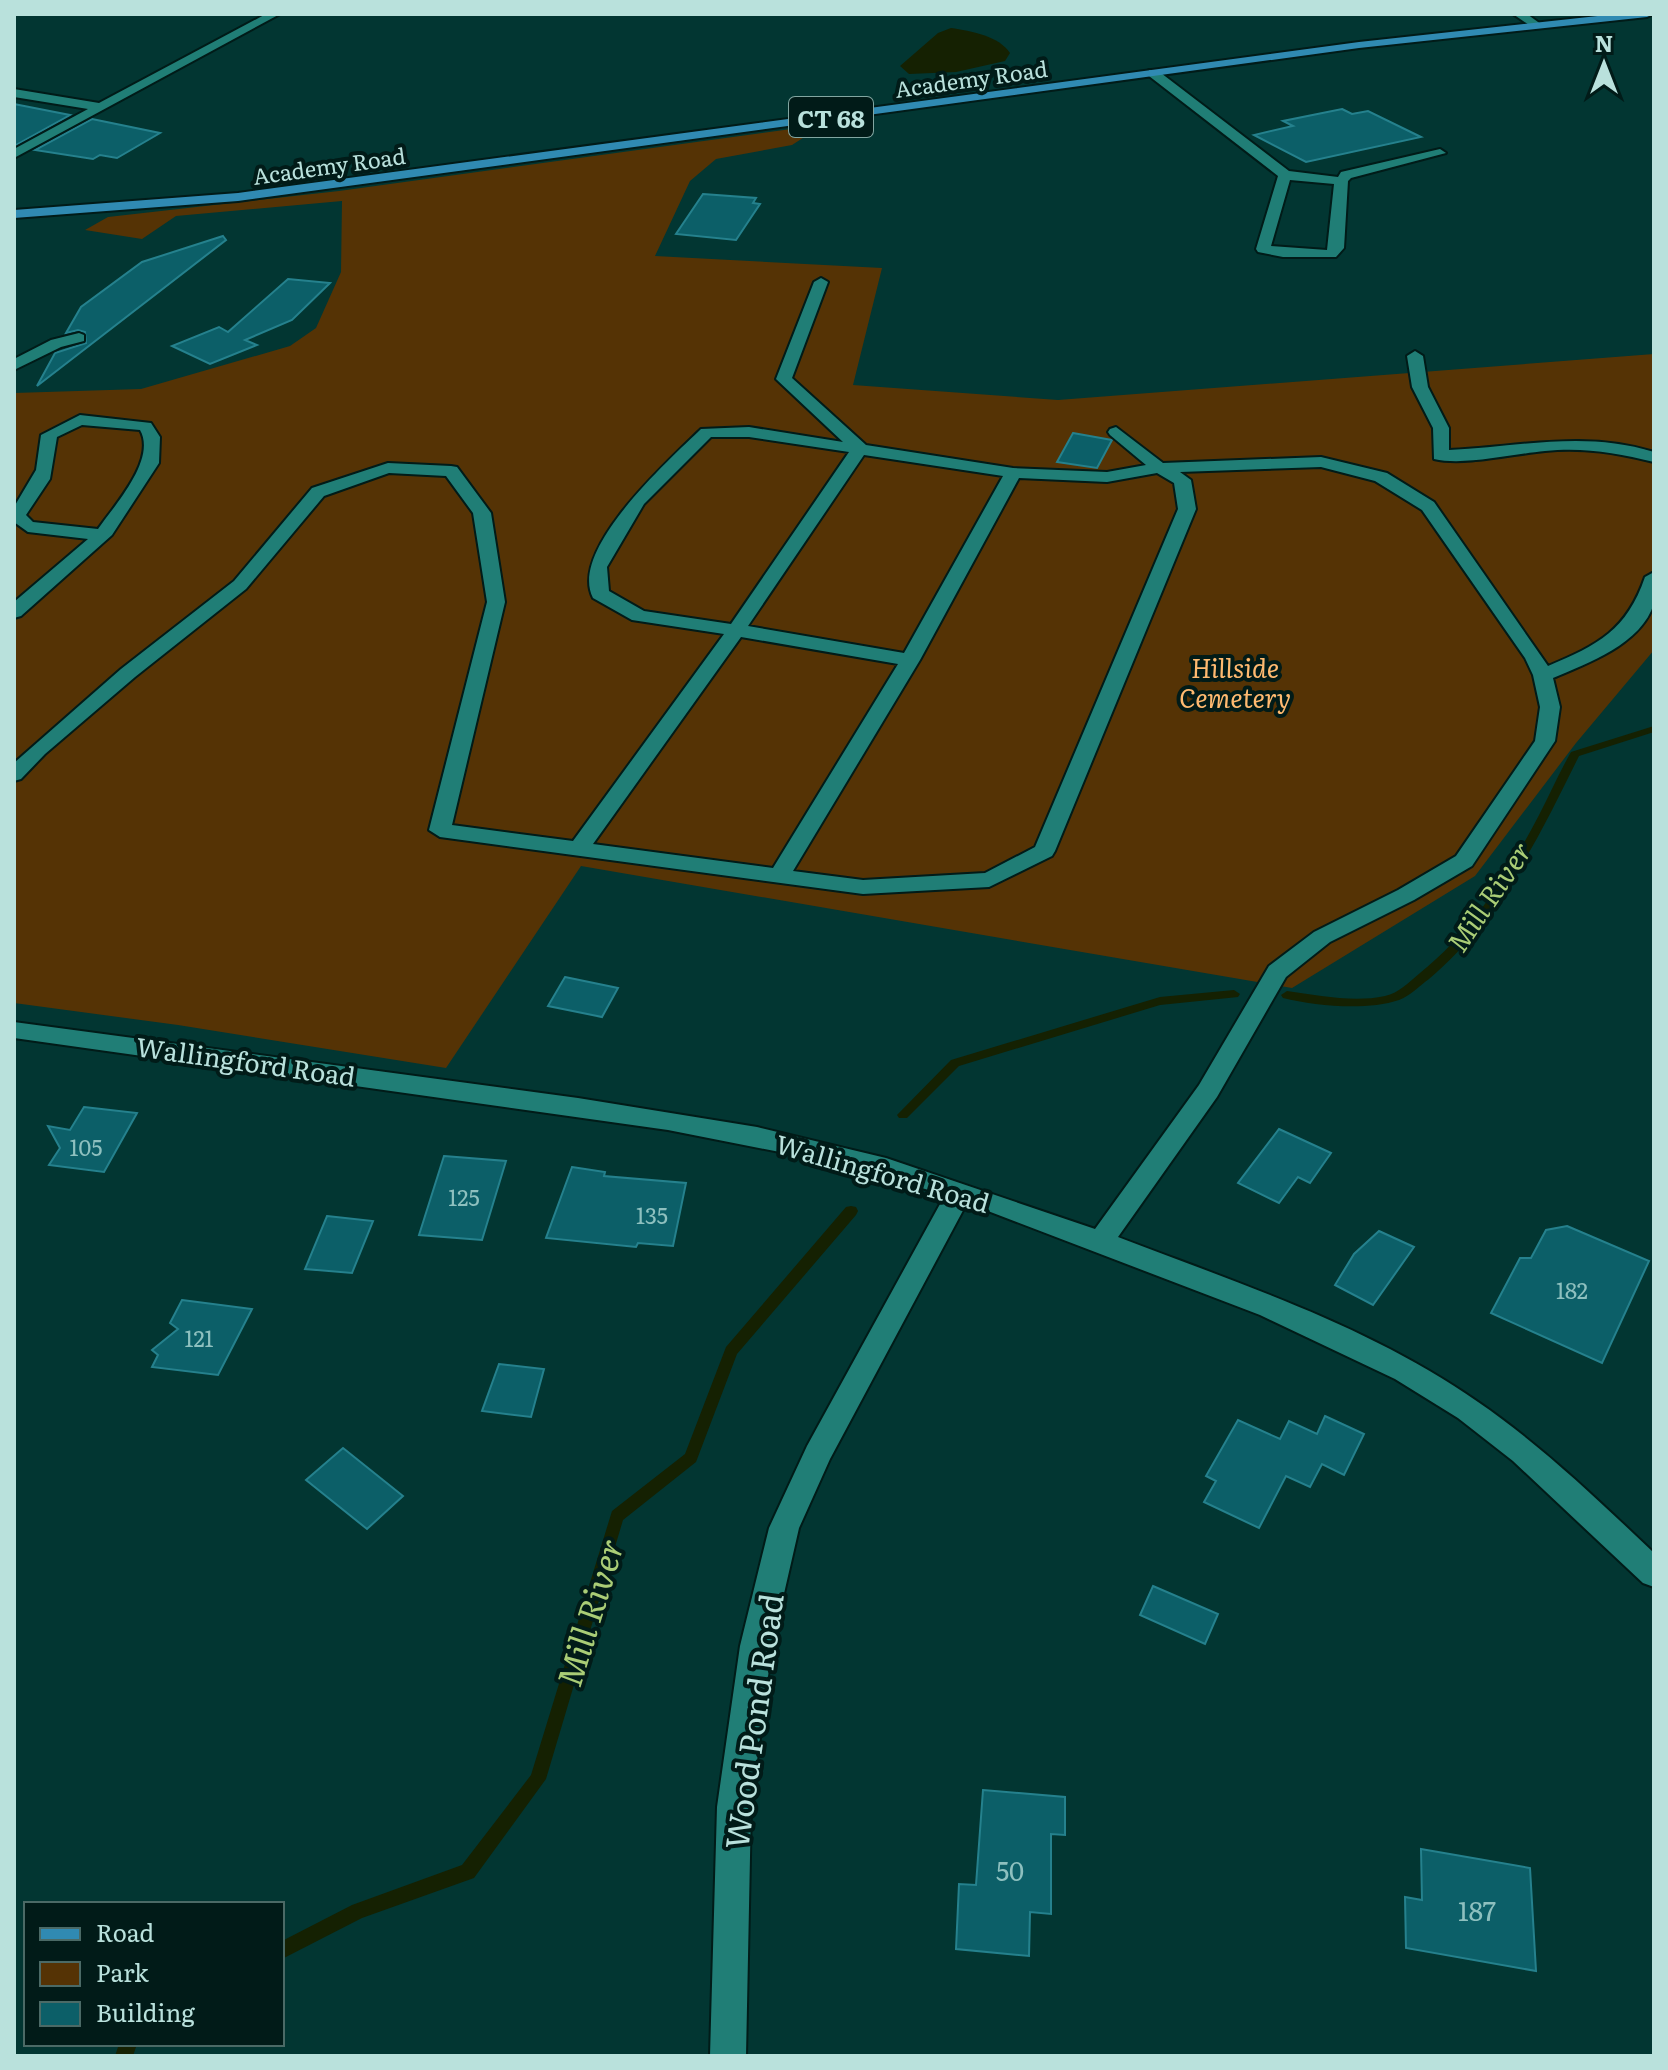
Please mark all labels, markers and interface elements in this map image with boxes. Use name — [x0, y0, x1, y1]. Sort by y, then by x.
north arrow — [1564, 24, 1644, 104]
text: N — [1595, 26, 1613, 59]
street label: Academy Road — [893, 51, 1049, 105]
road number: CT 68 — [789, 97, 873, 137]
street label: Academy Road — [251, 138, 407, 192]
park label: Hillside Cemetery — [1179, 647, 1291, 716]
water label: Mill River — [1436, 832, 1540, 960]
street label: Wallingford Road — [134, 1025, 358, 1095]
street label: Wallingford Road — [771, 1123, 995, 1221]
house number: 105 — [70, 1130, 102, 1163]
house number: 125 — [448, 1180, 480, 1213]
house number: 135 — [636, 1198, 668, 1231]
house number: 182 — [1556, 1273, 1588, 1306]
house number: 121 — [184, 1321, 214, 1354]
water label: Mill River — [542, 1532, 634, 1692]
street label: Wood Pond Road — [710, 1590, 794, 1852]
house number: 50 — [996, 1850, 1024, 1889]
house number: 187 — [1458, 1890, 1496, 1929]
legend — [24, 1902, 284, 2046]
text: Road — [96, 1914, 155, 1949]
text: Park — [96, 1954, 149, 1989]
text: Building — [96, 1994, 195, 2029]

